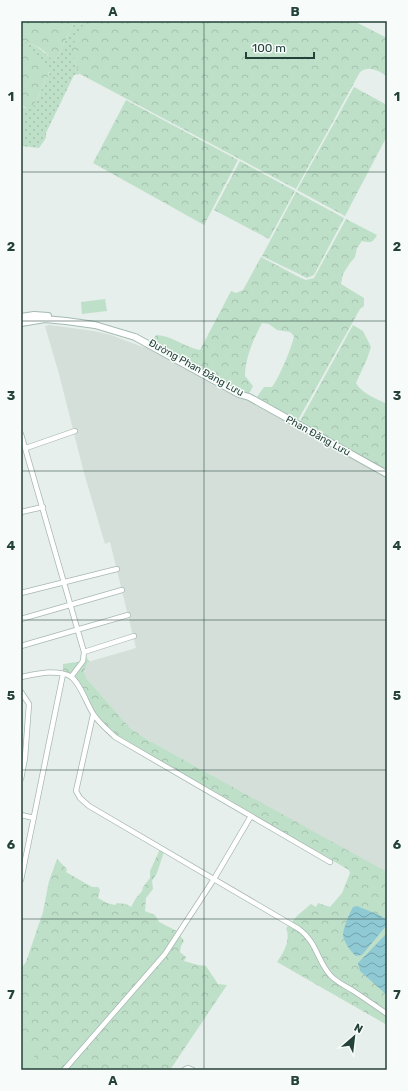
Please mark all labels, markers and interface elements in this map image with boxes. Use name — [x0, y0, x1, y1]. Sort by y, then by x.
text: A — [108, 4, 118, 19]
text: B — [290, 4, 300, 19]
scale bar — [246, 34, 314, 60]
text: 100 m — [252, 41, 286, 55]
text: 1 — [8, 89, 14, 104]
text: 1 — [394, 89, 400, 104]
text: 2 — [7, 239, 15, 254]
text: 2 — [393, 239, 401, 254]
street label: Đường Phan Đăng Lưu — [146, 337, 246, 399]
text: 3 — [7, 388, 16, 403]
text: 3 — [393, 388, 402, 403]
street label: Phan Đăng Lưu — [284, 413, 352, 459]
text: 4 — [7, 538, 16, 553]
text: 4 — [393, 538, 402, 553]
text: 5 — [7, 688, 15, 703]
text: 5 — [393, 688, 401, 703]
text: 6 — [7, 837, 16, 852]
text: 6 — [393, 837, 402, 852]
text: 7 — [7, 987, 15, 1002]
text: 7 — [393, 987, 401, 1002]
north arrow — [334, 1017, 374, 1057]
text: N — [352, 1021, 365, 1036]
text: A — [108, 1073, 118, 1088]
text: B — [290, 1073, 300, 1088]

